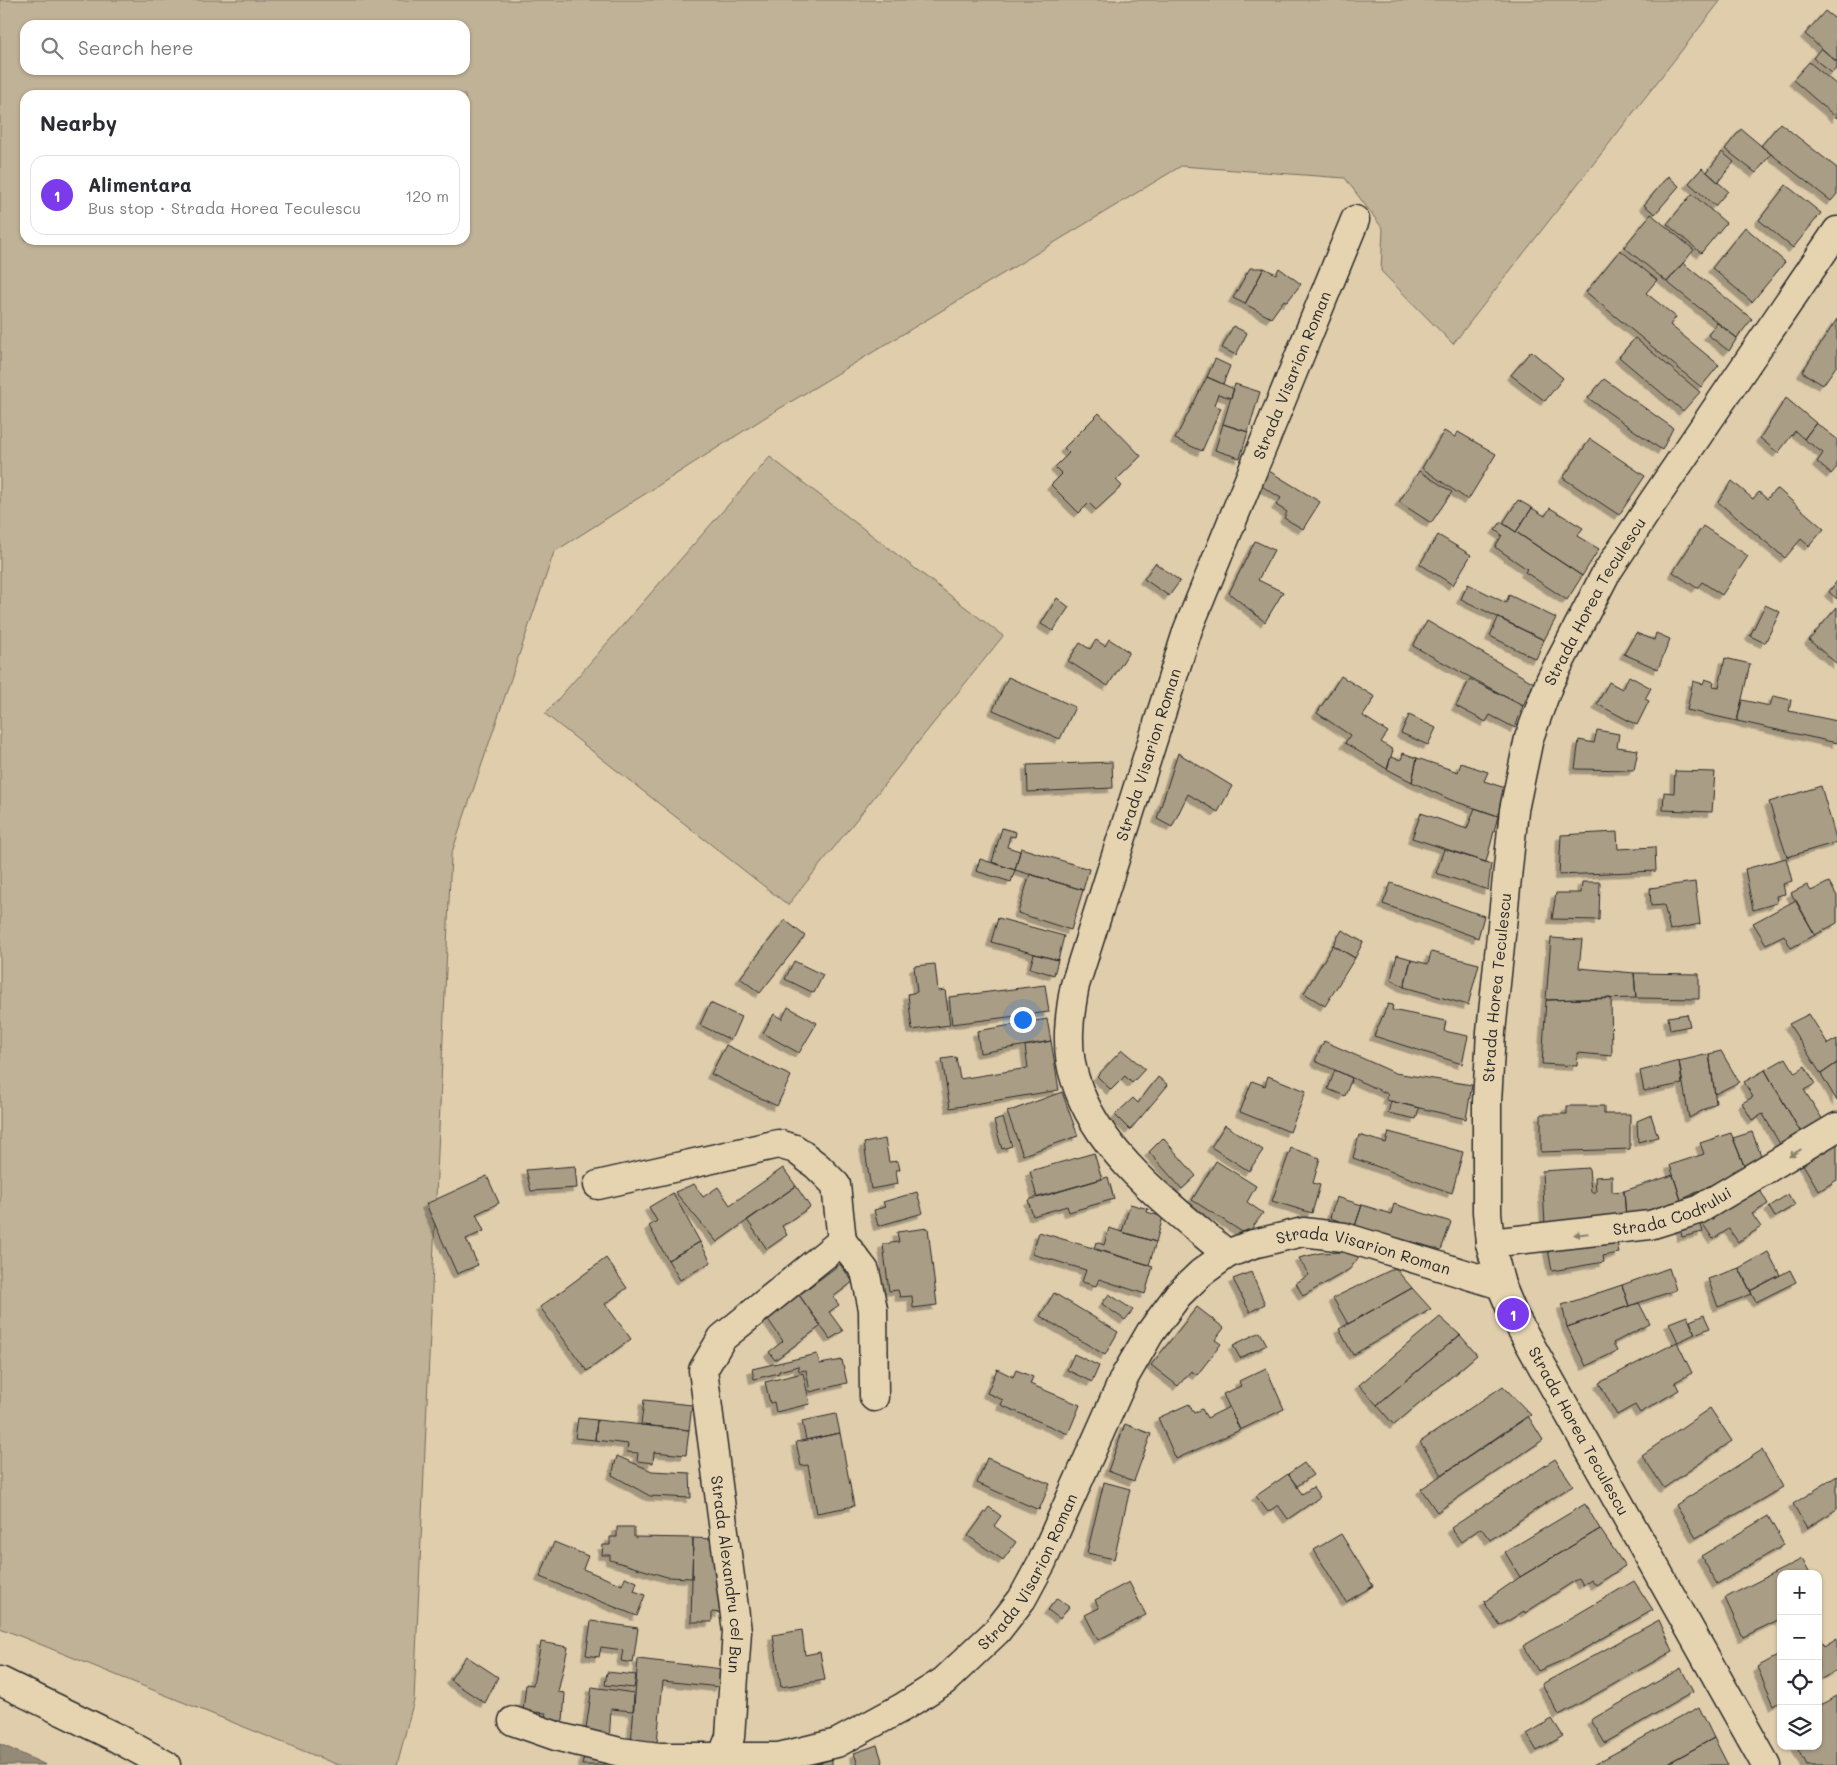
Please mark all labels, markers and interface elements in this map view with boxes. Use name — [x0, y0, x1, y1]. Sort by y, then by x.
search box — [20, 20, 470, 75]
icon: search — [38, 34, 66, 62]
text: Search here — [78, 35, 194, 60]
text: Nearby — [40, 109, 117, 136]
text: Alimentara — [88, 172, 192, 197]
text: 1 — [53, 185, 61, 206]
text: 120 m — [405, 185, 449, 206]
text: Bus stop · Strada Horea Teculescu — [88, 197, 361, 218]
street label: Strada Visarion Roman — [1247, 288, 1335, 462]
street label: Strada Horea Teculescu — [1539, 513, 1650, 689]
street label: Strada Visarion Roman — [1110, 665, 1185, 843]
street label: Strada Horea Teculescu — [1477, 892, 1515, 1083]
your location — [1010, 1007, 1036, 1033]
one-way arrow — [1789, 1148, 1802, 1157]
street label: Strada Codrului — [1612, 1181, 1735, 1239]
street label: Strada Visarion Roman — [1273, 1221, 1453, 1279]
one-way arrow — [1573, 1230, 1589, 1238]
pin: 1 — [1497, 1295, 1529, 1333]
street label: Strada Horea Teculescu — [1524, 1343, 1635, 1519]
street label: Strada Alexandru cel Bun — [707, 1474, 748, 1674]
street label: Strada Visarion Roman — [973, 1490, 1081, 1654]
map controls — [1777, 1570, 1822, 1750]
button: + — [1777, 1570, 1822, 1615]
button: − — [1777, 1615, 1822, 1660]
button: locate — [1777, 1660, 1822, 1705]
button: layers — [1777, 1705, 1822, 1750]

